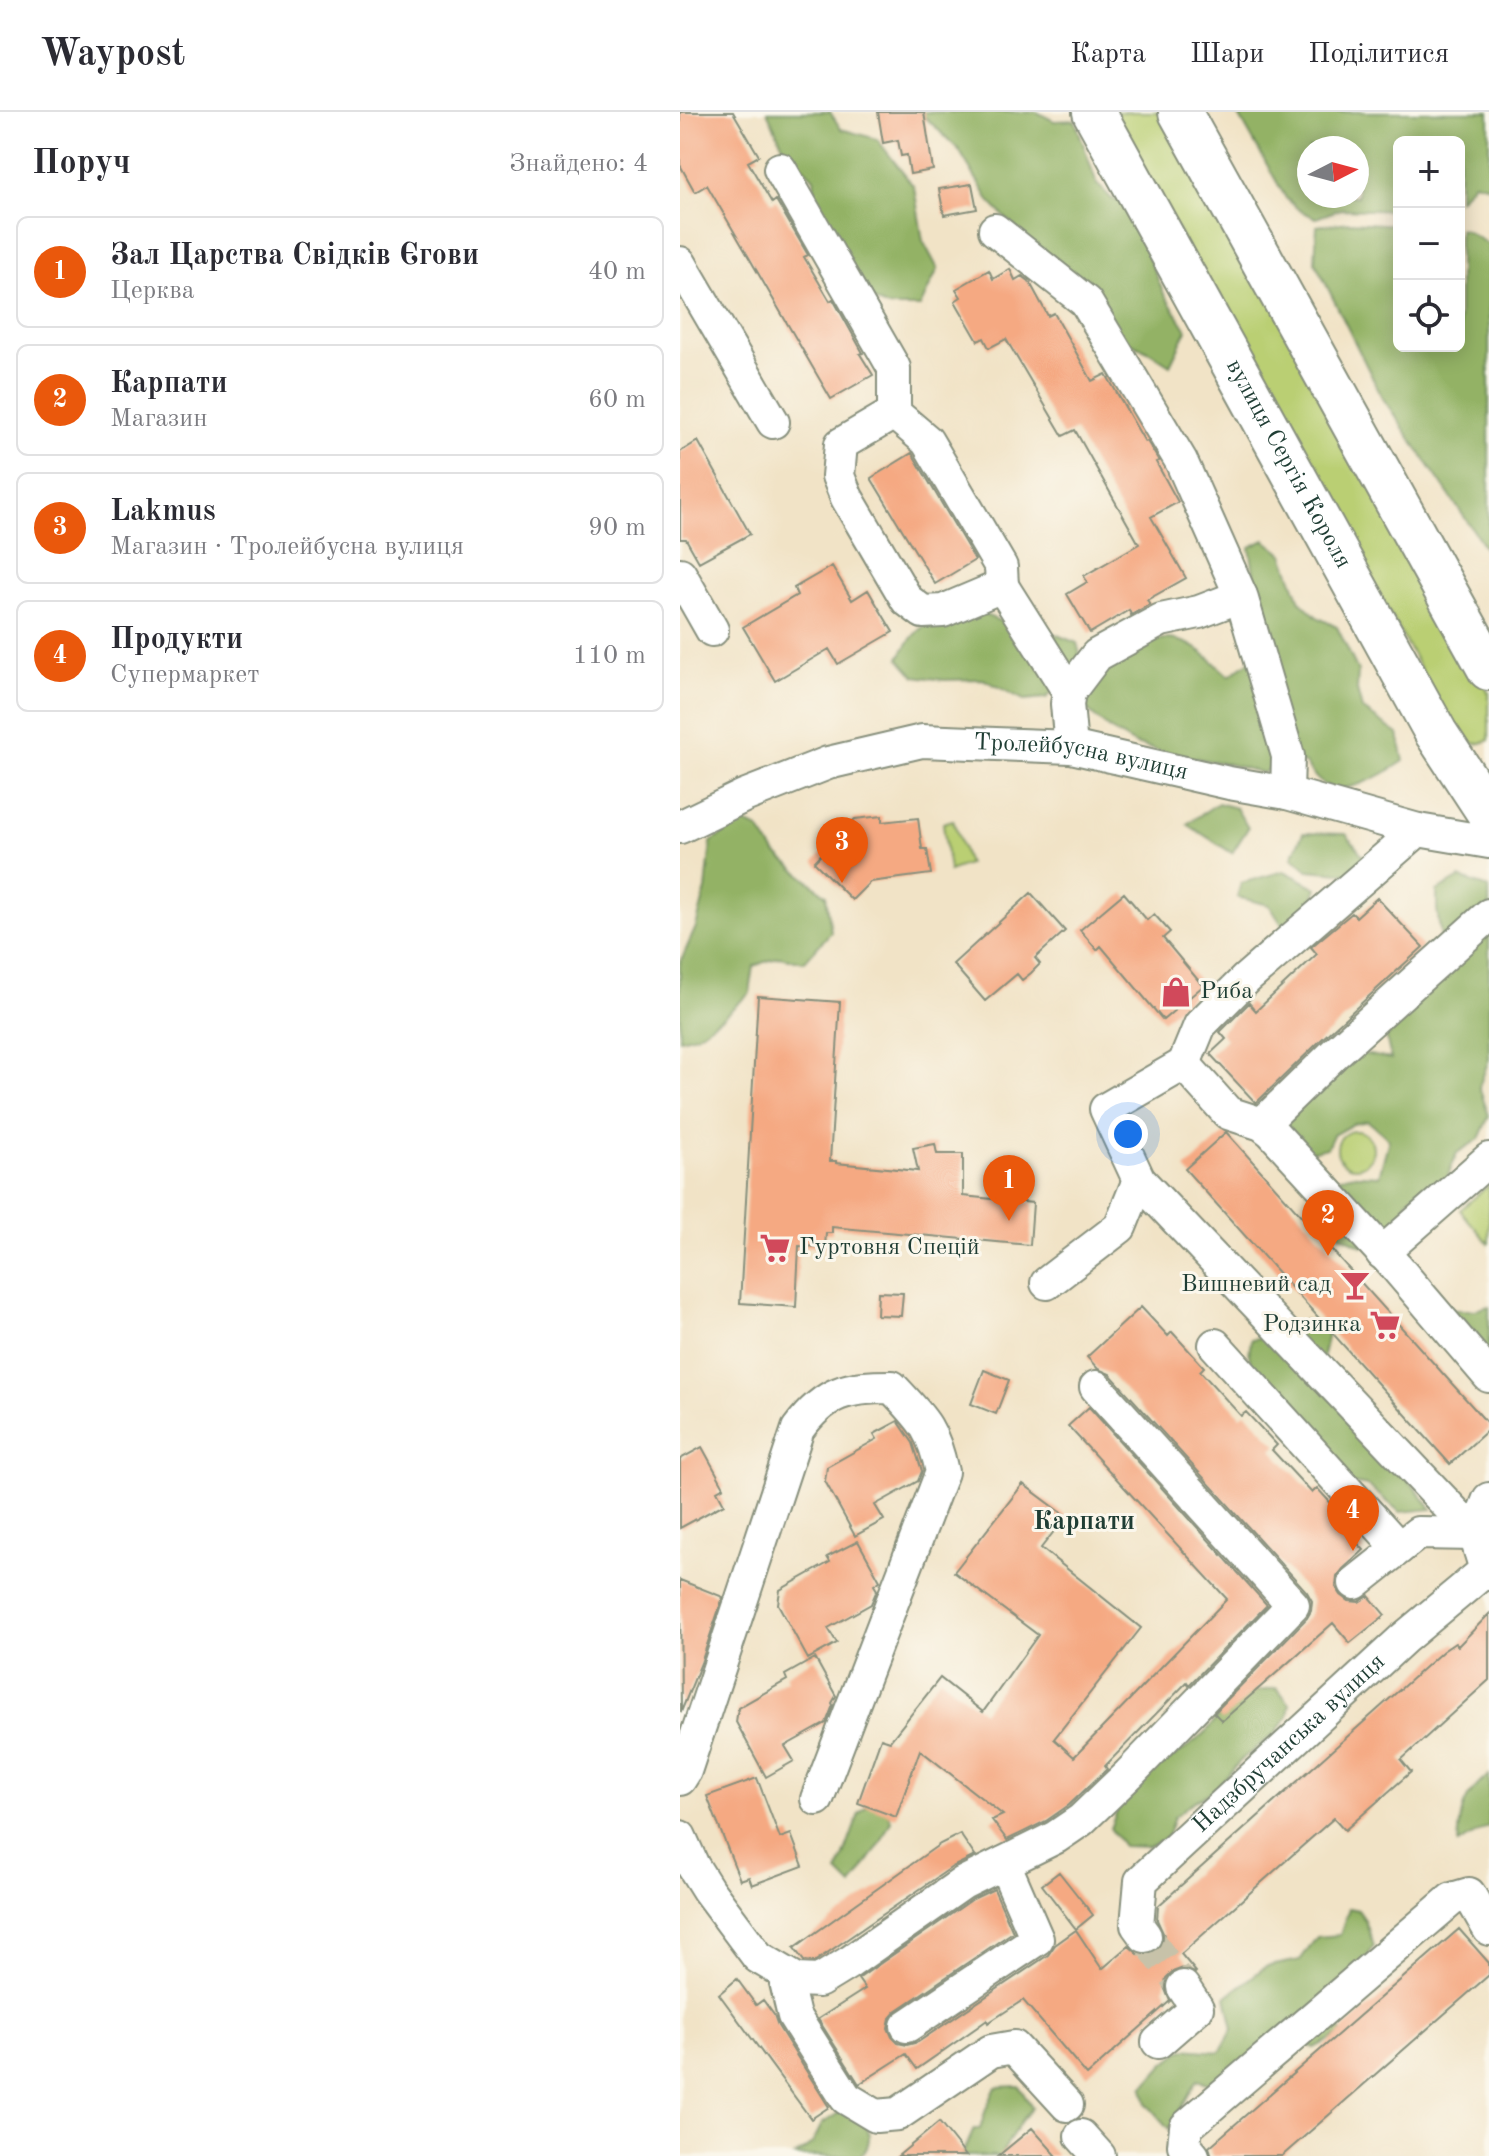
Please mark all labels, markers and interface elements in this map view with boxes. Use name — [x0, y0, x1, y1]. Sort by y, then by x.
text: Waypost — [40, 36, 185, 74]
text: Карта — [1070, 41, 1146, 69]
text: Шари — [1190, 41, 1264, 69]
text: Поділитися — [1308, 41, 1449, 69]
north arrow — [1297, 136, 1369, 208]
map controls — [1393, 136, 1465, 352]
button: + — [1393, 136, 1465, 208]
text: Поруч — [32, 147, 131, 181]
text: Знайдено: 4 — [509, 151, 648, 177]
button: − — [1393, 208, 1465, 280]
text: Зал Царства Свідків Єгови — [110, 241, 479, 271]
text: 1 — [52, 259, 68, 285]
text: 40 m — [588, 259, 646, 285]
text: Церква — [110, 278, 195, 304]
button: locate — [1393, 280, 1465, 352]
street label: вулиця Сергія Короля — [1221, 356, 1355, 573]
text: Карпати — [110, 369, 228, 399]
text: 2 — [52, 387, 68, 413]
text: 60 m — [588, 387, 646, 413]
text: Магазин — [110, 406, 208, 432]
text: Lakmus — [110, 497, 216, 527]
text: 3 — [52, 515, 68, 541]
text: 90 m — [588, 515, 646, 541]
text: Магазин · Тролейбусна вулиця — [110, 534, 464, 560]
text: Продукти — [110, 625, 243, 655]
text: 4 — [52, 643, 68, 669]
text: 110 m — [573, 643, 646, 669]
text: Супермаркет — [110, 662, 259, 688]
street label: Тролейбусна вулиця — [973, 731, 1190, 785]
pin: 3 — [816, 817, 868, 883]
shop icon: Риба — [1159, 975, 1193, 1009]
place label: Риба — [1200, 980, 1253, 1004]
your location — [1108, 1114, 1148, 1154]
pin: 1 — [983, 1155, 1035, 1221]
pin: 2 — [1302, 1190, 1354, 1256]
supermarket icon: Гуртовня Спецій — [758, 1231, 792, 1265]
place label: Гуртовня Спецій — [799, 1236, 980, 1260]
bar icon: Вишневий сад — [1338, 1268, 1372, 1302]
place label: Вишневий сад — [1181, 1273, 1331, 1297]
supermarket icon: Родзинка — [1368, 1308, 1402, 1342]
place label: Родзинка — [1263, 1313, 1361, 1337]
pin: 4 — [1327, 1485, 1379, 1551]
district label: Карпати — [1033, 1509, 1135, 1535]
street label: Надзбручанська вулиця — [1189, 1650, 1390, 1838]

